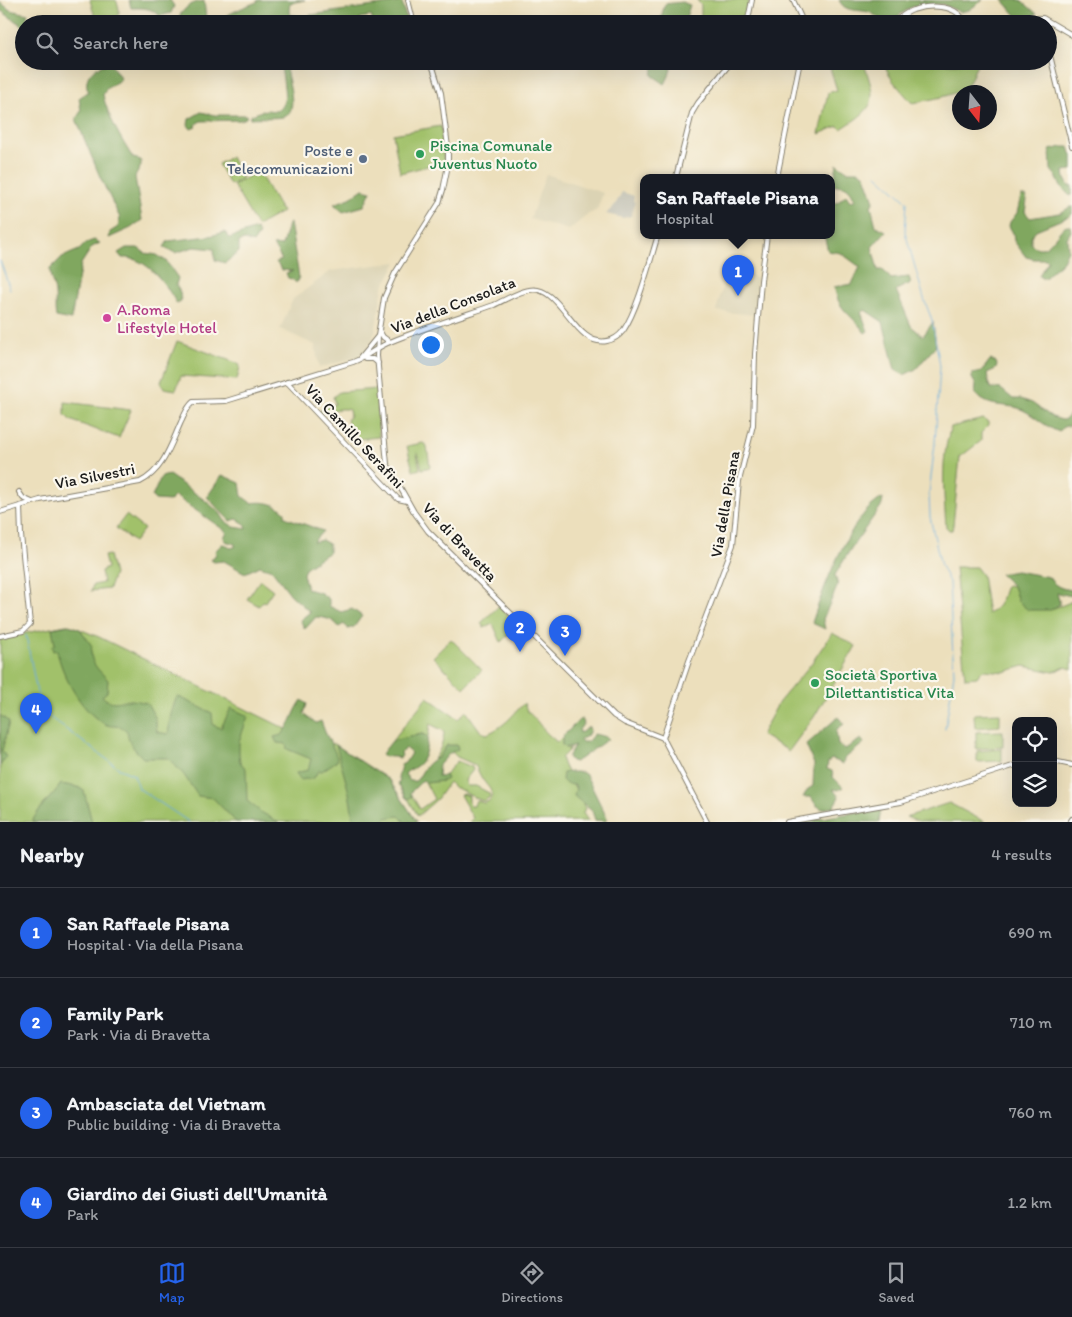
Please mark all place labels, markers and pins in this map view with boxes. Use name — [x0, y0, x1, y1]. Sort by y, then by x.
place label: Piscina Comunale Juventus Nuoto — [430, 136, 552, 173]
place label: Poste e Telecomunicazioni — [227, 141, 353, 178]
marker: Piscina Comunale Juventus Nuoto — [414, 148, 426, 160]
marker: Poste e Telecomunicazioni — [357, 153, 369, 165]
pin: 1 — [722, 255, 754, 296]
place label: A.Roma Lifestyle Hotel — [117, 300, 217, 337]
marker: A.Roma Lifestyle Hotel — [101, 312, 113, 324]
pin: 2 — [504, 611, 536, 652]
pin: 3 — [549, 615, 581, 656]
place label: Società Sportiva Dilettantistica Vita — [825, 665, 954, 702]
marker: Società Sportiva Dilettantistica Vita — [809, 677, 821, 689]
pin: 4 — [20, 693, 52, 734]

